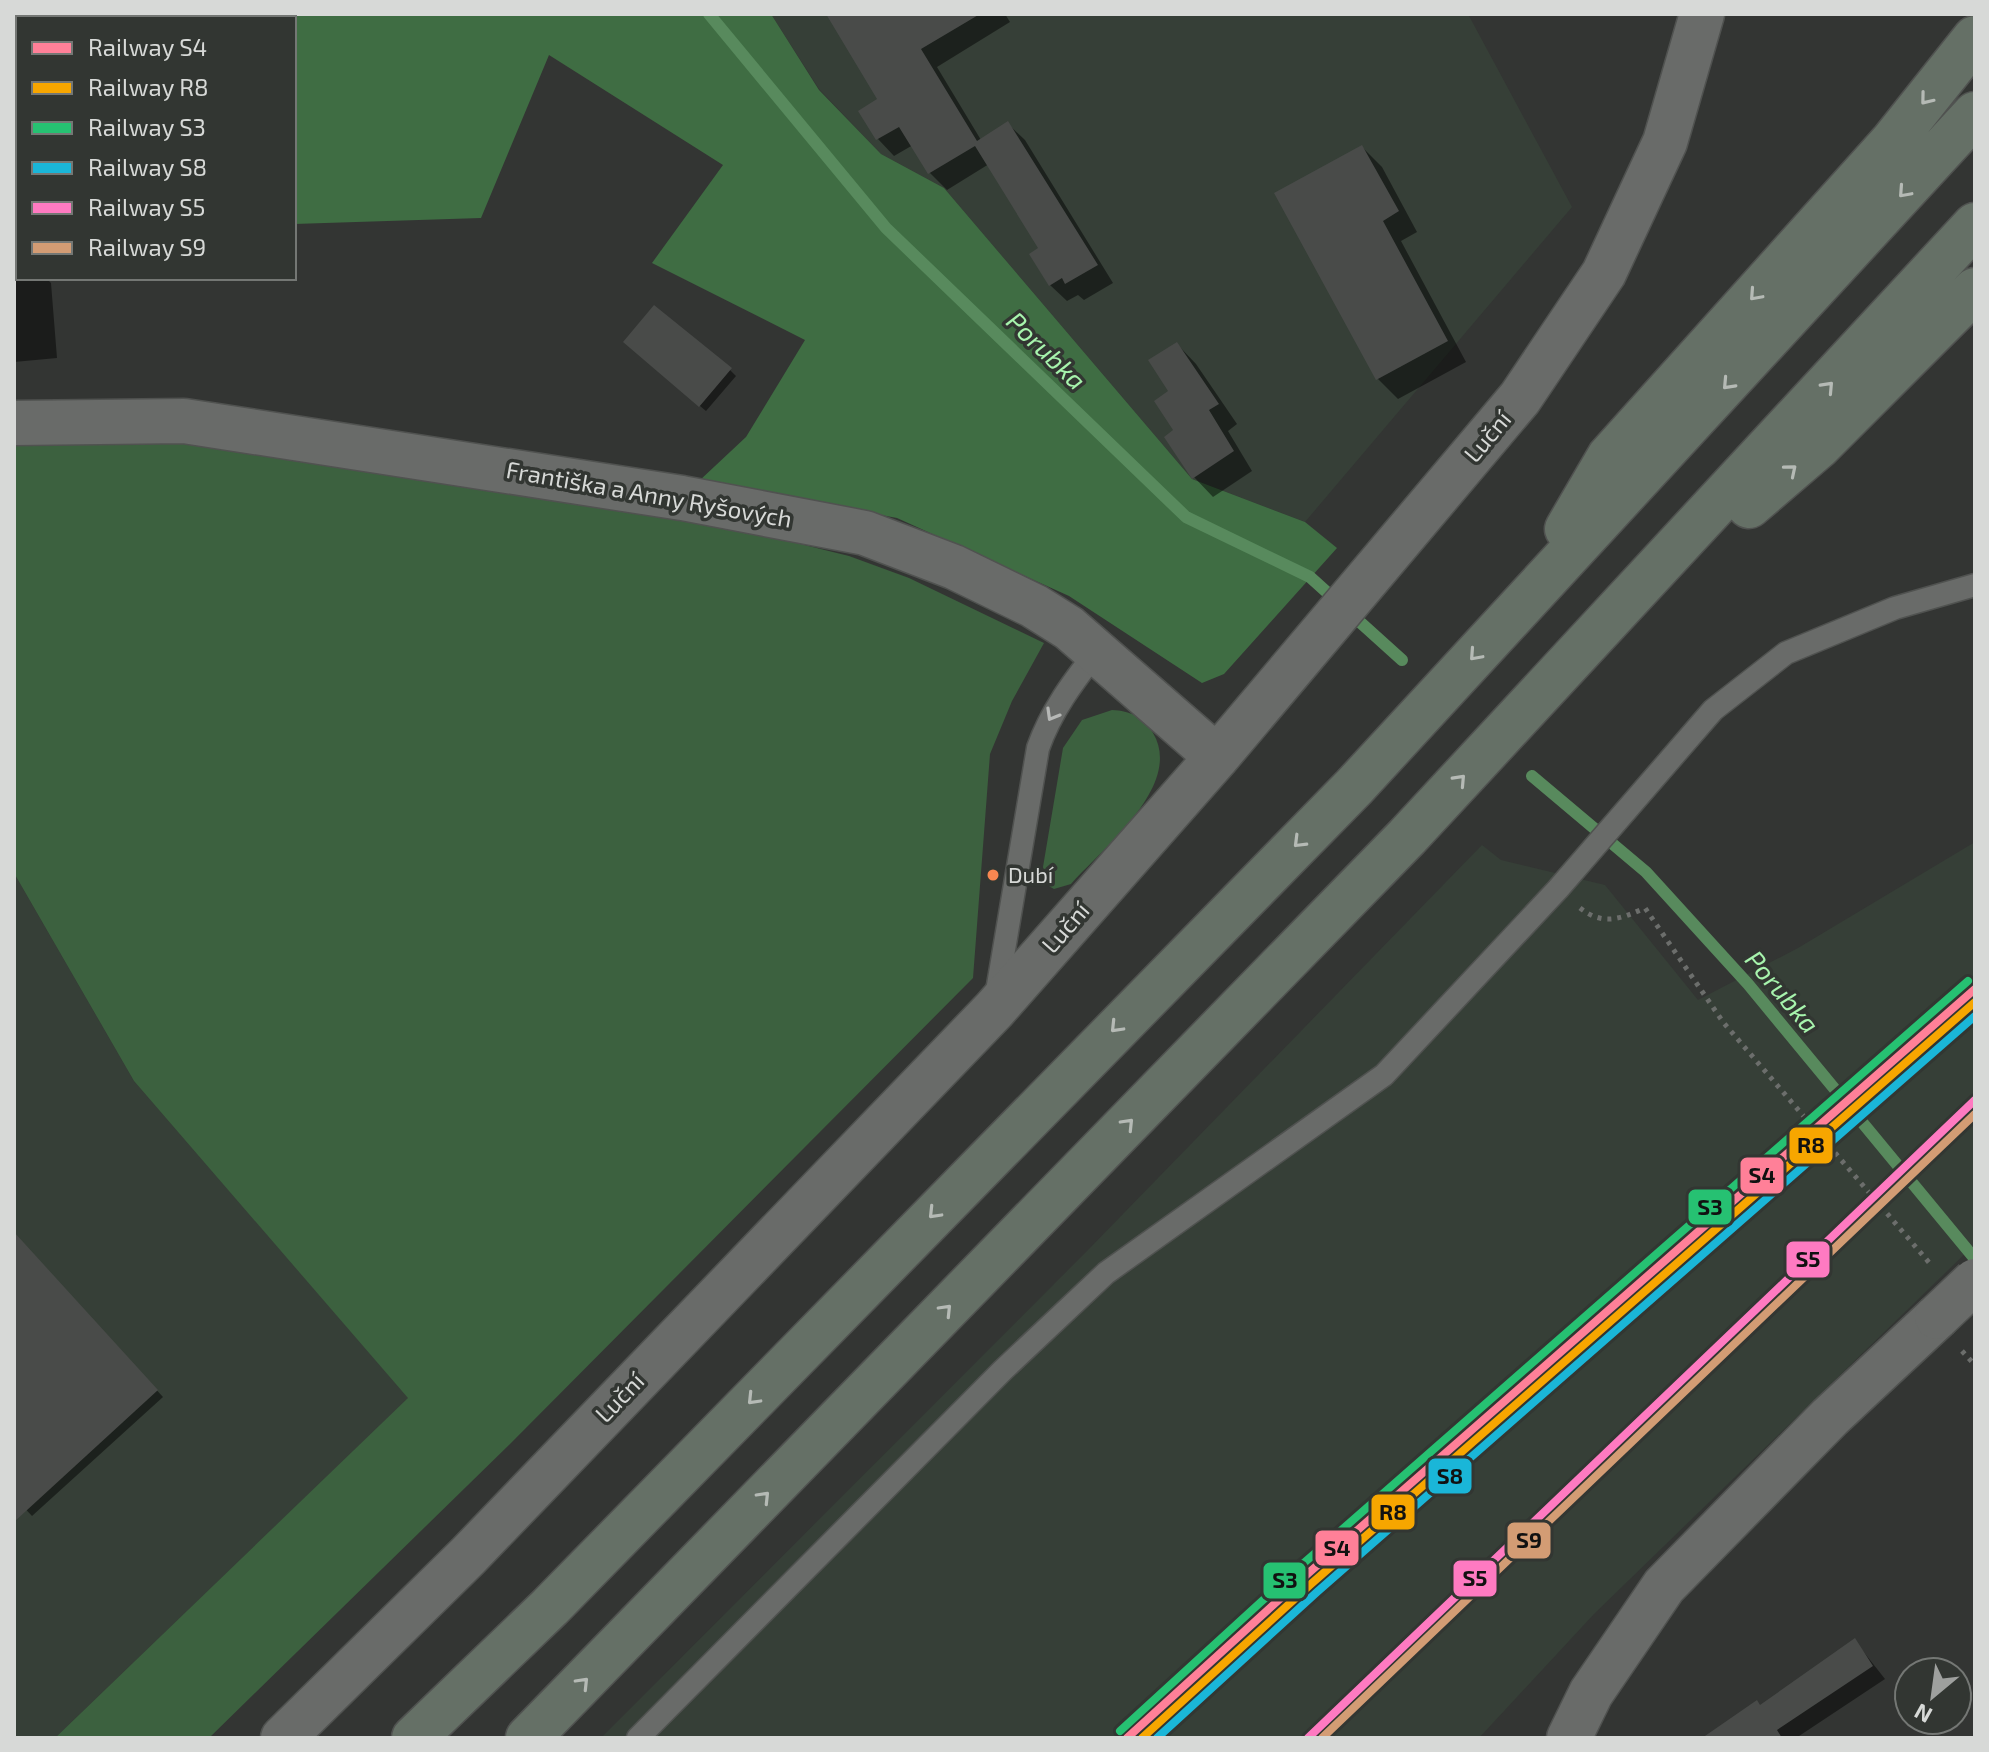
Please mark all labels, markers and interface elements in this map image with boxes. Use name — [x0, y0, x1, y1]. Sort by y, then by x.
legend — [16, 16, 296, 280]
text: Railway S4 — [88, 32, 207, 61]
text: Railway R8 — [88, 72, 209, 101]
one-way arrow — [1921, 90, 1936, 104]
text: Railway S3 — [88, 112, 206, 141]
text: Railway S8 — [88, 152, 207, 181]
one-way arrow — [1899, 183, 1913, 198]
text: Railway S5 — [88, 192, 205, 221]
text: Railway S9 — [88, 232, 206, 261]
one-way arrow — [1750, 285, 1765, 300]
water label: Porubka — [1001, 305, 1093, 395]
one-way arrow — [1723, 375, 1737, 389]
one-way arrow — [1818, 381, 1832, 396]
street label: Luční — [1457, 404, 1517, 467]
street label: Františka a Anny Ryšových — [504, 454, 794, 533]
one-way arrow — [1782, 465, 1797, 480]
one-way arrow — [1471, 645, 1485, 660]
one-way arrow — [1046, 706, 1062, 721]
one-way arrow — [1451, 775, 1466, 789]
one-way arrow — [1294, 833, 1308, 847]
place label: Dubí — [1008, 861, 1055, 887]
marker: Dubí — [985, 867, 1001, 883]
street label: Luční — [1035, 895, 1095, 958]
water label: Porubka — [1740, 943, 1827, 1039]
one-way arrow — [1110, 1018, 1125, 1032]
one-way arrow — [1118, 1119, 1133, 1133]
line badge: R8 — [1788, 1126, 1834, 1165]
text: R8 — [1797, 1131, 1825, 1157]
line badge: S4 — [1739, 1156, 1785, 1195]
text: S4 — [1749, 1161, 1775, 1187]
line badge: S3 — [1687, 1188, 1733, 1226]
text: S3 — [1697, 1193, 1723, 1219]
one-way arrow — [929, 1204, 943, 1218]
line badge: S5 — [1785, 1240, 1831, 1279]
text: S5 — [1795, 1245, 1821, 1271]
one-way arrow — [937, 1305, 951, 1319]
street label: Luční — [588, 1365, 650, 1428]
one-way arrow — [747, 1390, 762, 1404]
line badge: S8 — [1427, 1457, 1473, 1495]
text: S8 — [1437, 1462, 1463, 1488]
one-way arrow — [755, 1492, 770, 1506]
line badge: R8 — [1370, 1493, 1416, 1531]
text: R8 — [1379, 1498, 1407, 1524]
line badge: S9 — [1506, 1521, 1552, 1560]
text: S9 — [1516, 1526, 1542, 1552]
line badge: S4 — [1314, 1529, 1360, 1567]
text: S4 — [1324, 1534, 1350, 1560]
line badge: S5 — [1452, 1559, 1498, 1598]
line badge: S3 — [1262, 1561, 1307, 1600]
text: S5 — [1462, 1564, 1488, 1590]
text: S3 — [1272, 1566, 1298, 1592]
north arrow — [1893, 1656, 1973, 1736]
one-way arrow — [574, 1678, 588, 1692]
text: N — [1910, 1699, 1936, 1730]

